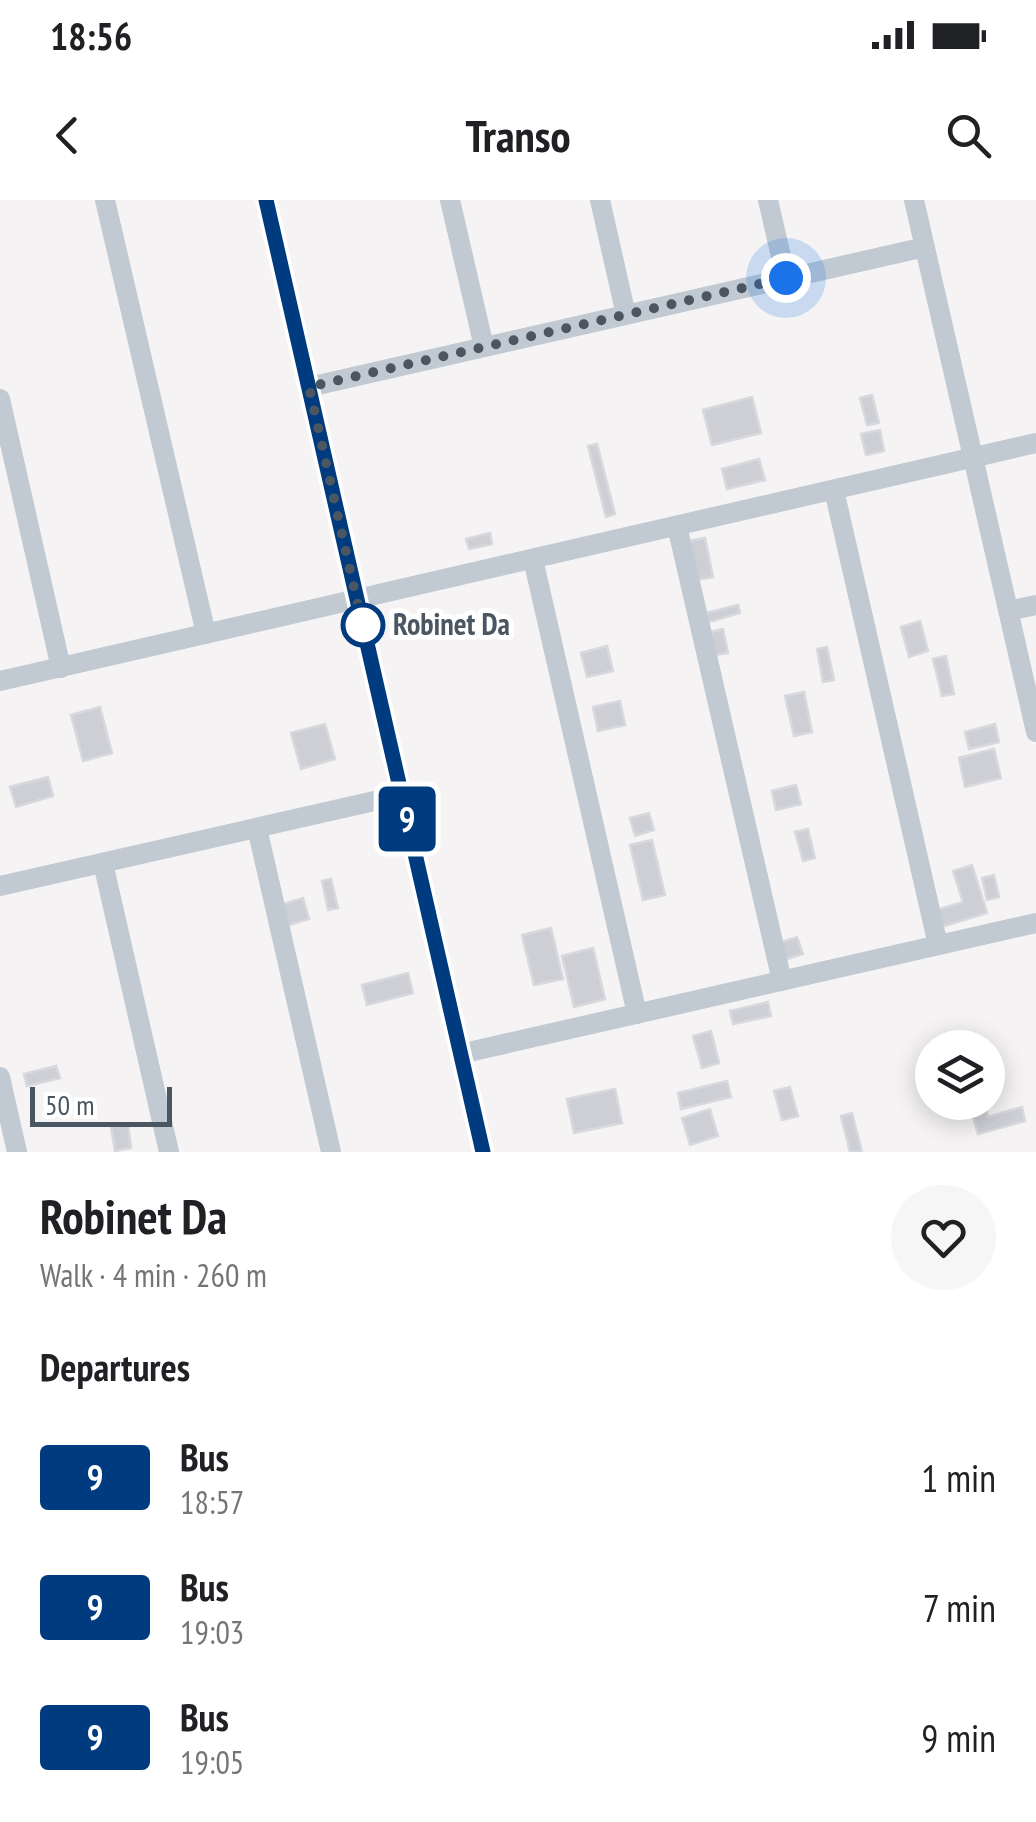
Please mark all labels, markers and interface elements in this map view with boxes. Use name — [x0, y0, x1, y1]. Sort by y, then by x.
text: 18:56 — [50, 11, 132, 60]
text: Transo — [465, 106, 571, 164]
icon: back — [40, 108, 95, 163]
icon: search — [941, 108, 996, 163]
your location — [761, 253, 811, 303]
marker: Robinet Da — [342, 604, 384, 646]
place label: Robinet Da — [393, 604, 510, 643]
line badge: 9 — [374, 786, 440, 852]
text: 9 — [399, 796, 415, 842]
map controls — [915, 1030, 1005, 1120]
button: layers — [915, 1030, 1005, 1120]
scale bar — [30, 1082, 172, 1126]
text: 50 m — [45, 1086, 94, 1123]
text: Robinet Da — [40, 1185, 227, 1247]
button: heart — [891, 1185, 996, 1290]
text: Walk · 4 min · 260 m — [40, 1254, 267, 1296]
text: Departures — [40, 1342, 190, 1391]
text: Bus — [180, 1432, 229, 1481]
text: 1 min — [921, 1453, 996, 1502]
text: 9 — [87, 1454, 103, 1500]
text: 18:57 — [180, 1481, 244, 1523]
text: Bus — [180, 1562, 229, 1611]
text: 7 min — [923, 1583, 996, 1632]
text: 9 — [87, 1584, 103, 1630]
text: 19:03 — [180, 1611, 244, 1653]
text: Bus — [180, 1692, 229, 1741]
text: 9 min — [921, 1713, 996, 1762]
text: 9 — [87, 1714, 103, 1760]
text: 19:05 — [180, 1741, 244, 1783]

